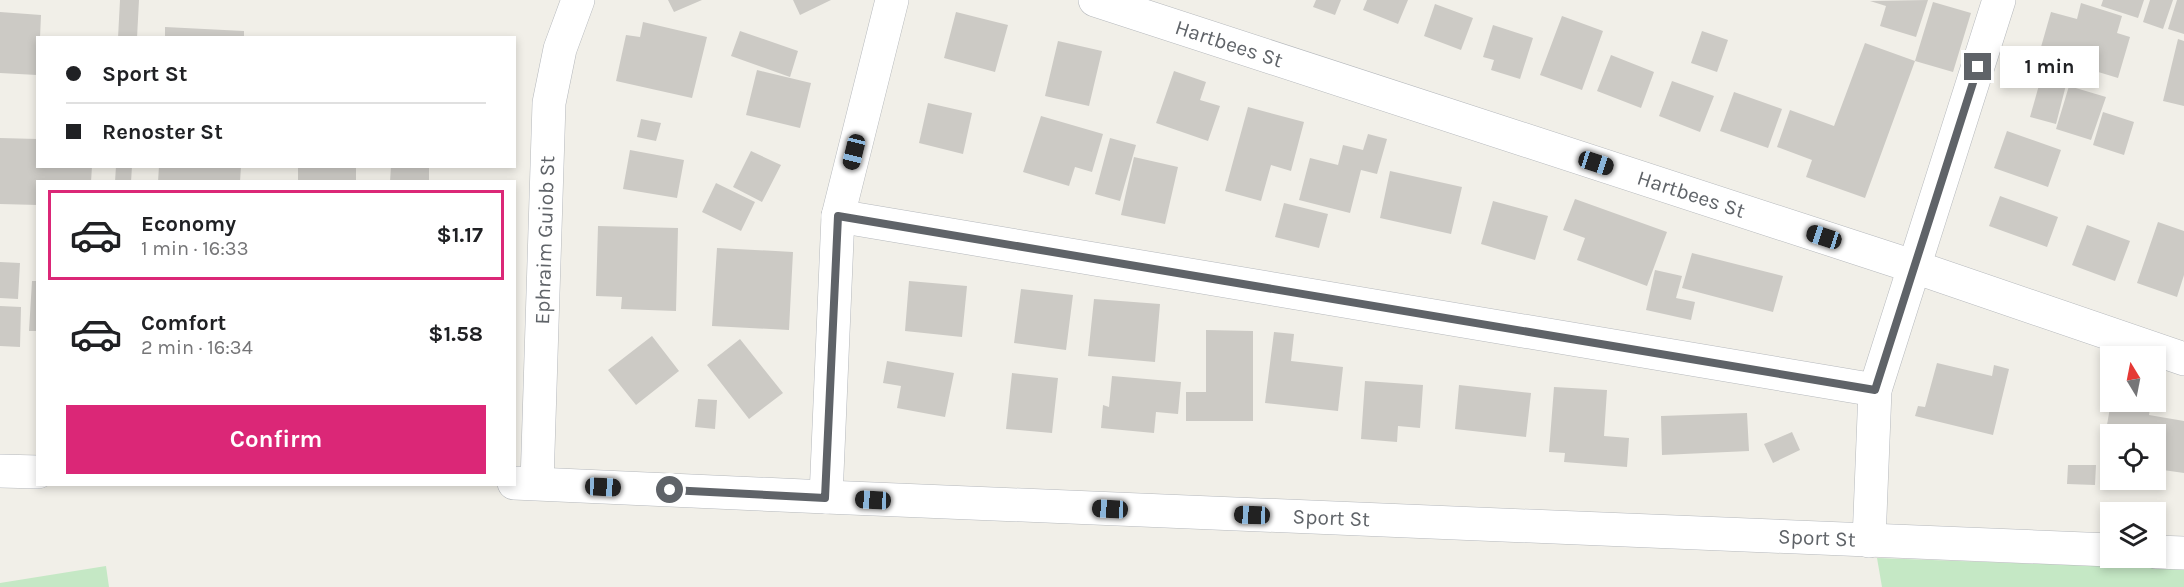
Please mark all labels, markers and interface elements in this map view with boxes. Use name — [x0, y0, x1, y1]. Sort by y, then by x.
street label: Hartbees St — [1172, 15, 1286, 72]
callout: 1 min — [1999, 46, 2098, 88]
route end — [1964, 53, 1991, 80]
text: 1 min — [2024, 55, 2075, 78]
text: Sport St — [102, 61, 187, 87]
text: Renoster St — [102, 119, 223, 145]
car — [841, 132, 867, 172]
car — [1576, 149, 1616, 177]
street label: Ephraim Guiob St — [530, 155, 559, 325]
street label: Hartbees St — [1634, 165, 1748, 223]
icon: car — [69, 208, 123, 262]
text: Economy — [141, 211, 236, 237]
text: $1.17 — [436, 222, 483, 248]
car — [1804, 223, 1844, 251]
text: 1 min · 16:33 — [141, 237, 248, 260]
icon: car — [69, 307, 123, 361]
text: Comfort — [141, 310, 226, 336]
text: $1.58 — [428, 321, 483, 347]
text: 2 min · 16:34 — [141, 336, 253, 359]
north arrow — [2100, 346, 2166, 412]
map controls — [2100, 346, 2166, 568]
button: Confirm — [66, 405, 486, 474]
button: locate — [2100, 424, 2166, 490]
route start — [656, 476, 683, 503]
car — [585, 477, 621, 497]
car — [855, 490, 891, 510]
car — [1092, 499, 1128, 519]
button: layers — [2100, 502, 2166, 568]
street label: Sport St — [1292, 504, 1371, 531]
car — [1234, 505, 1270, 525]
street label: Sport St — [1778, 524, 1856, 551]

